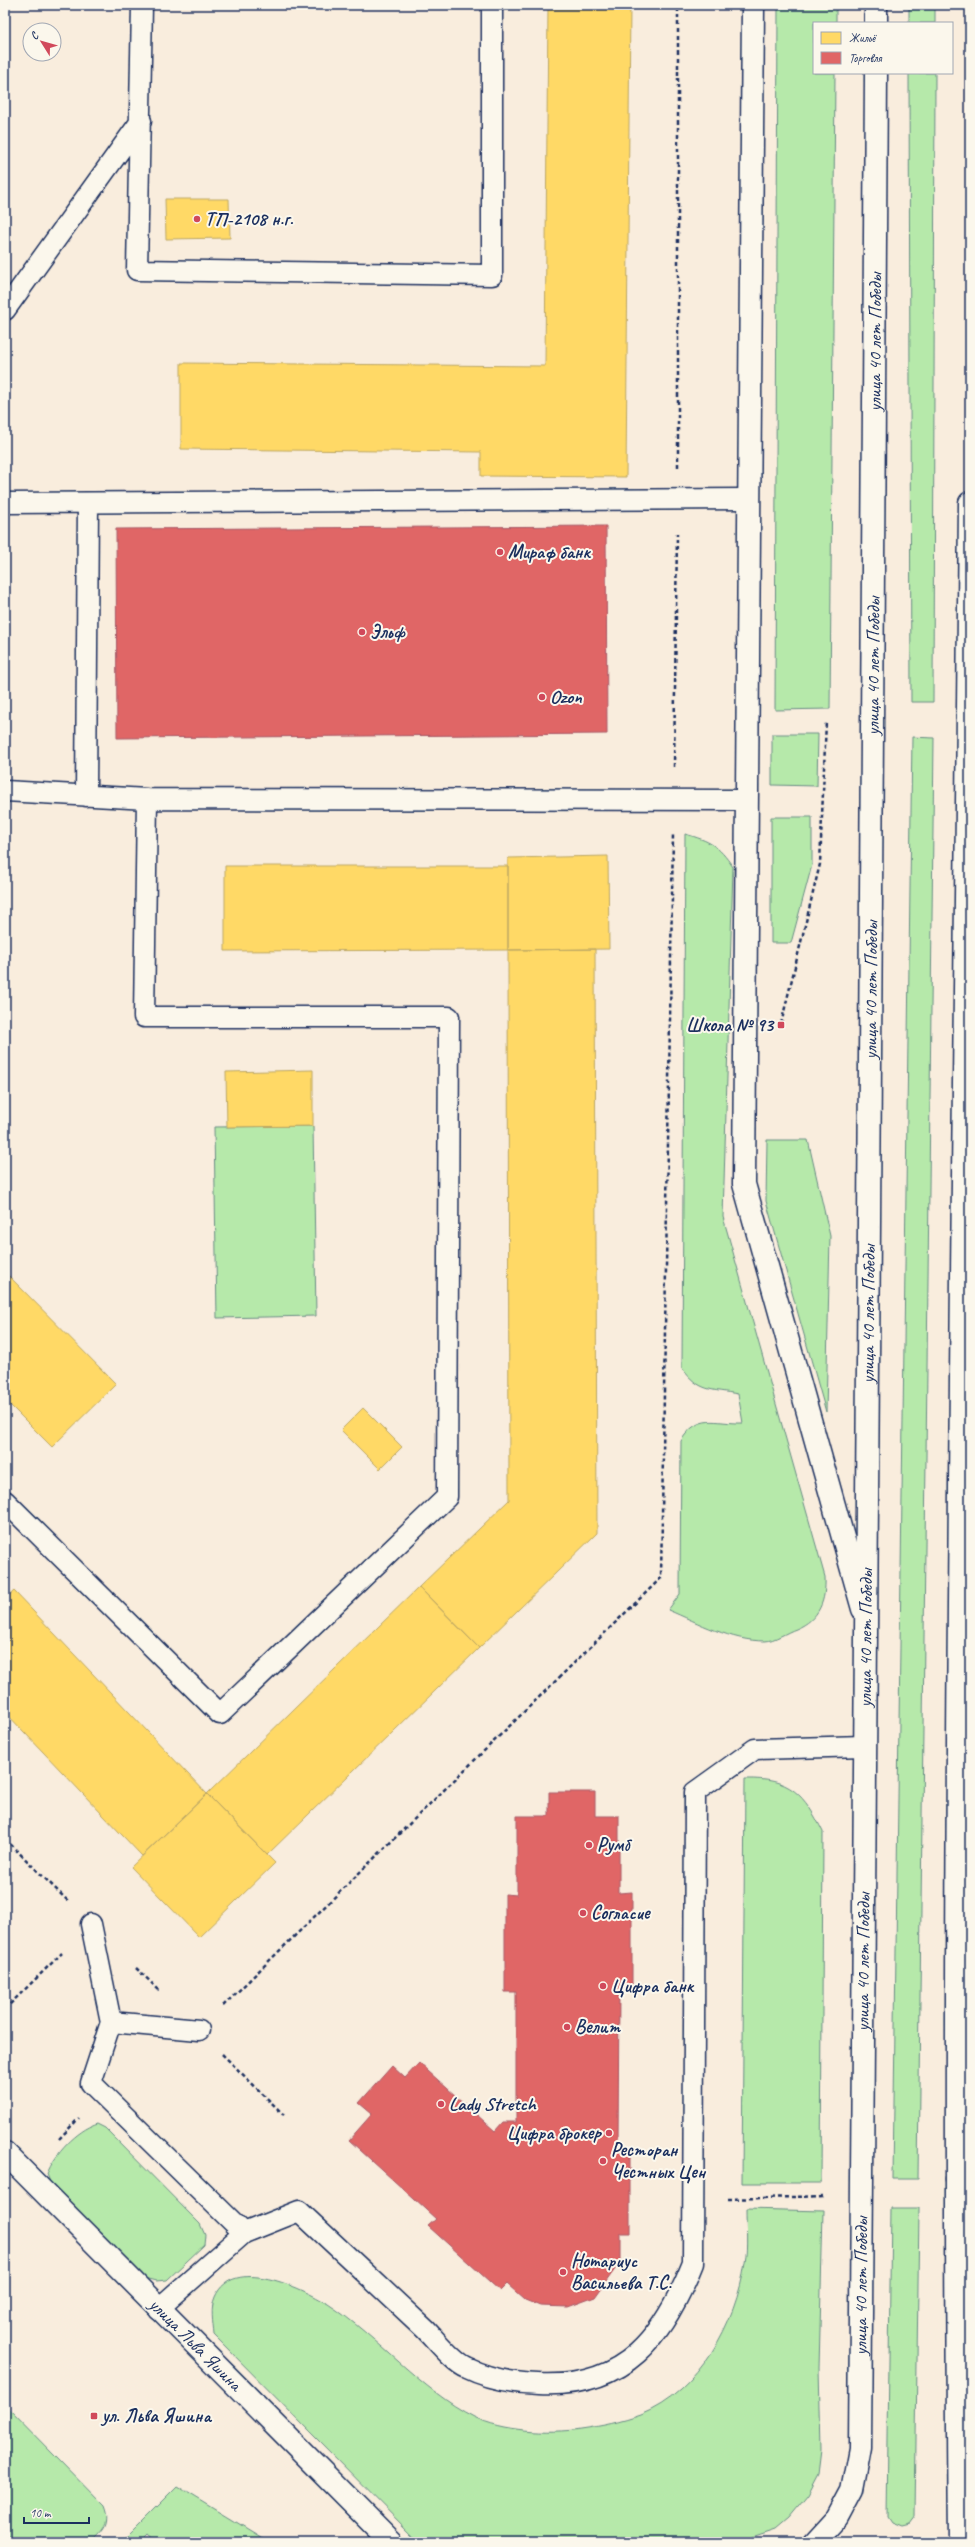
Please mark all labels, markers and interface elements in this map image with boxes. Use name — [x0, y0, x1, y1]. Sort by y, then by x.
north arrow — [22, 22, 62, 62]
legend — [813, 22, 953, 74]
text: С — [27, 28, 42, 42]
text: Жильё — [849, 30, 877, 46]
text: Торговля — [849, 50, 882, 66]
place label: ТП-2108 н.г. — [205, 207, 293, 231]
marker: ТП-2108 н.г. — [192, 214, 202, 224]
street label: улица 40 лет Победы — [863, 271, 887, 413]
place label: Мираф банк — [508, 540, 591, 564]
marker: Мираф банк — [495, 547, 505, 557]
street label: улица 40 лет Победы — [861, 595, 886, 737]
place label: Эльф — [370, 620, 406, 644]
marker: Эльф — [357, 627, 367, 637]
place label: Ozon — [550, 685, 582, 709]
marker: Ozon — [537, 692, 547, 702]
street label: улица 40 лет Победы — [858, 919, 883, 1061]
place label: Школа № 93 — [686, 1013, 775, 1037]
marker: Школа № 93 — [776, 1020, 786, 1030]
street label: улица 40 лет Победы — [856, 1243, 881, 1385]
street label: улица 40 лет Победы — [853, 1567, 878, 1709]
place label: Румб — [597, 1833, 632, 1857]
marker: Румб — [584, 1840, 594, 1850]
street label: улица 40 лет Победы — [851, 1891, 876, 2033]
place label: Согласие — [591, 1901, 651, 1925]
marker: Согласие — [578, 1908, 588, 1918]
place label: Цифра банк — [611, 1974, 695, 1998]
marker: Цифра банк — [598, 1981, 608, 1991]
place label: Велит — [575, 2015, 622, 2039]
marker: Велит — [562, 2022, 572, 2032]
place label: Lady Stretch — [449, 2092, 537, 2116]
marker: Lady Stretch — [436, 2099, 446, 2109]
place label: Цифра брокер — [506, 2121, 602, 2145]
marker: Цифра брокер — [604, 2128, 614, 2138]
place label: Ресторан Честных Цен — [611, 2138, 707, 2184]
marker: Ресторан Честных Цен — [598, 2156, 608, 2166]
street label: улица 40 лет Победы — [848, 2215, 873, 2356]
place label: Нотариус Васильева Т.С. — [571, 2249, 672, 2295]
marker: Нотариус Васильева Т.С. — [558, 2267, 568, 2277]
street label: улица Льва Яшина — [143, 2292, 248, 2398]
place label: ул. Льва Яшина — [100, 2404, 212, 2428]
marker: ул. Льва Яшина — [89, 2411, 99, 2421]
scale bar — [24, 2499, 89, 2525]
text: 10 m — [30, 2505, 52, 2521]

